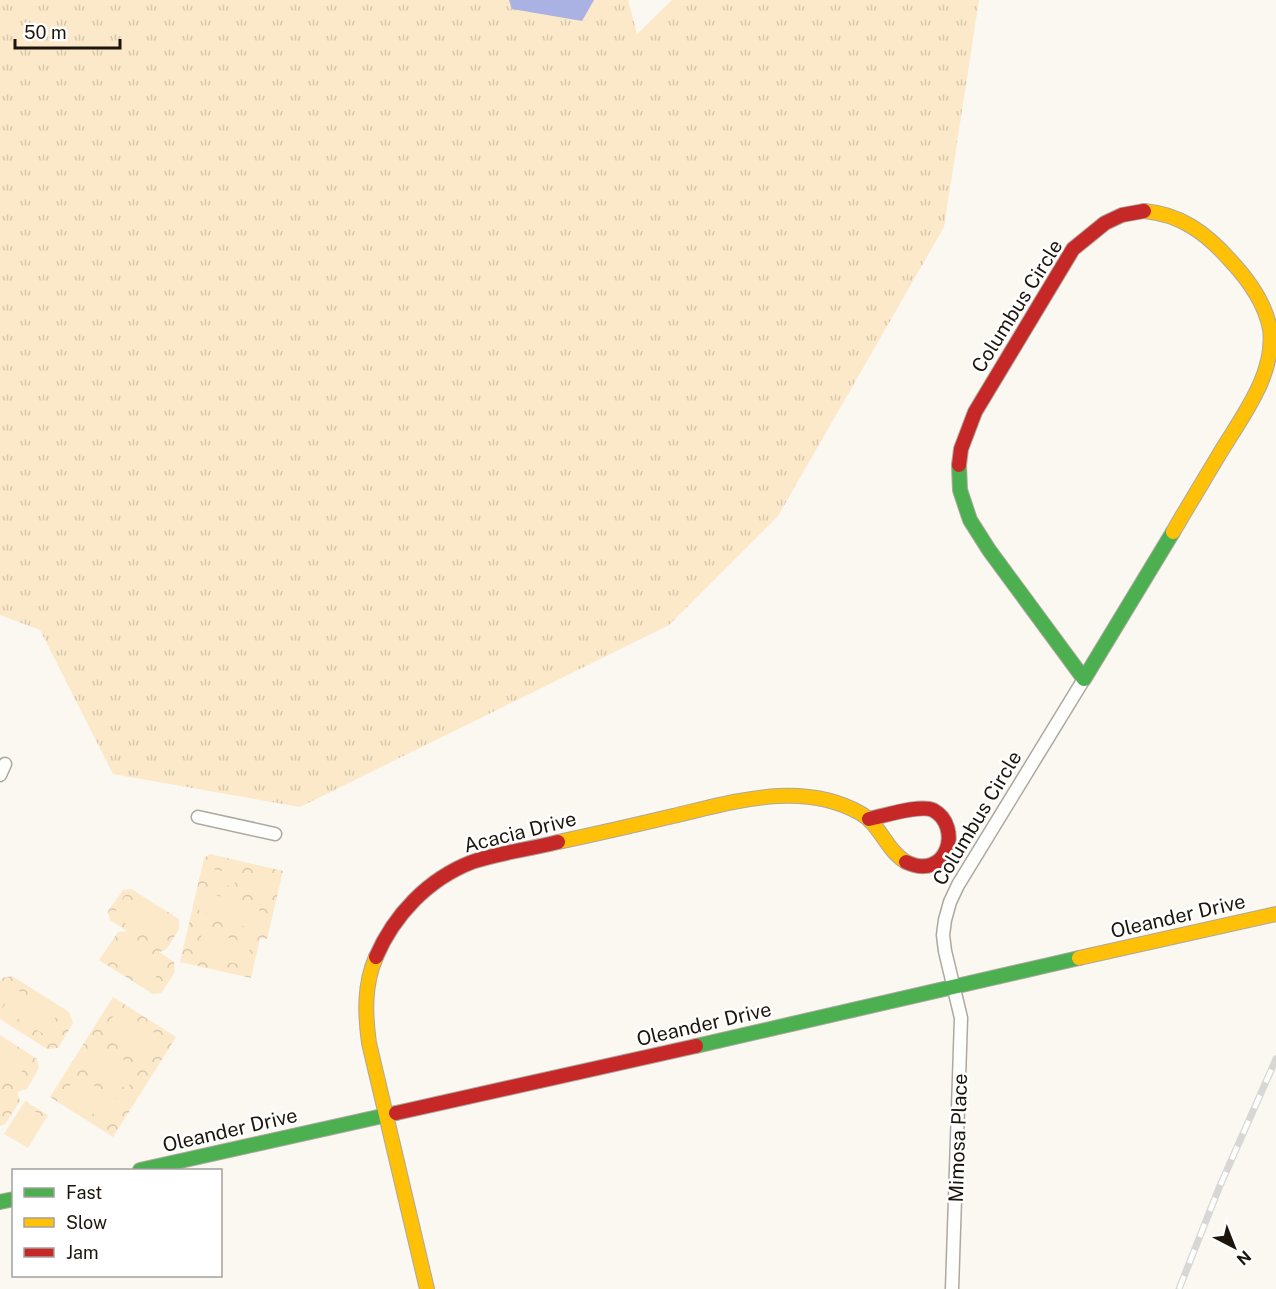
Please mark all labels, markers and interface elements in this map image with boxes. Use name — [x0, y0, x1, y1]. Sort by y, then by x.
scale bar — [15, 12, 120, 50]
text: 50 m — [24, 22, 67, 43]
street label: Columbus Circle — [966, 235, 1068, 377]
street label: Columbus Circle — [927, 747, 1027, 889]
street label: Acacia Drive — [461, 806, 579, 858]
street label: Oleander Drive — [1108, 889, 1248, 943]
street label: Oleander Drive — [634, 997, 774, 1051]
street label: Mimosa Place — [944, 1073, 972, 1203]
street label: Oleander Drive — [160, 1103, 300, 1157]
legend — [12, 1169, 222, 1277]
text: Fast — [66, 1182, 102, 1203]
text: Slow — [66, 1212, 107, 1233]
north arrow — [1204, 1217, 1264, 1277]
text: Jam — [66, 1242, 99, 1263]
text: N — [1233, 1247, 1255, 1269]

